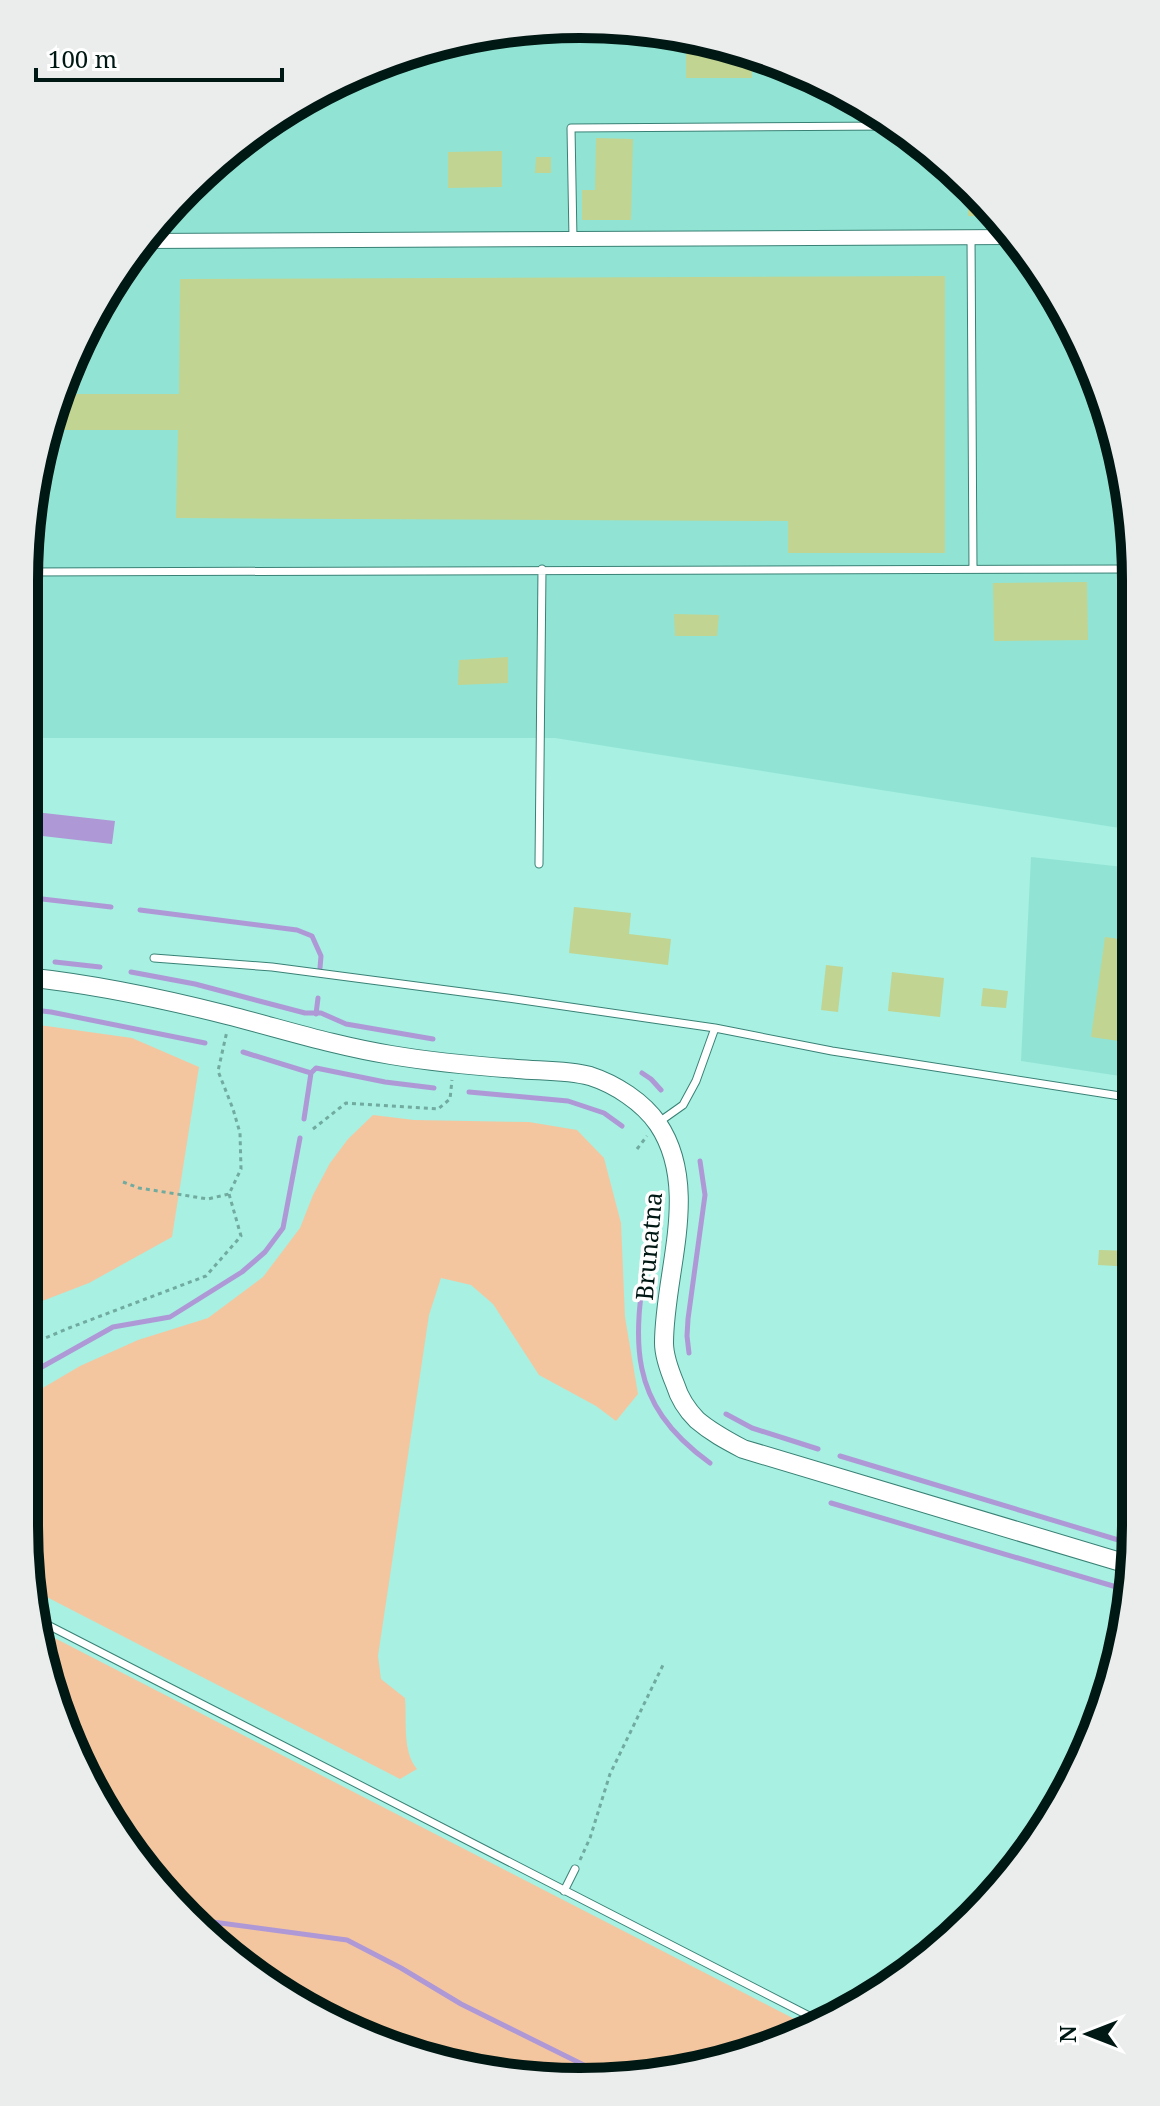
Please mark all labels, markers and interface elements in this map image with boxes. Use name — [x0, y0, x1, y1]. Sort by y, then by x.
scale bar — [36, 32, 282, 82]
text: 100 m — [48, 42, 117, 75]
street label: Brunatna — [627, 1190, 669, 1302]
north arrow — [1048, 1994, 1128, 2074]
text: N — [1052, 2025, 1082, 2043]

